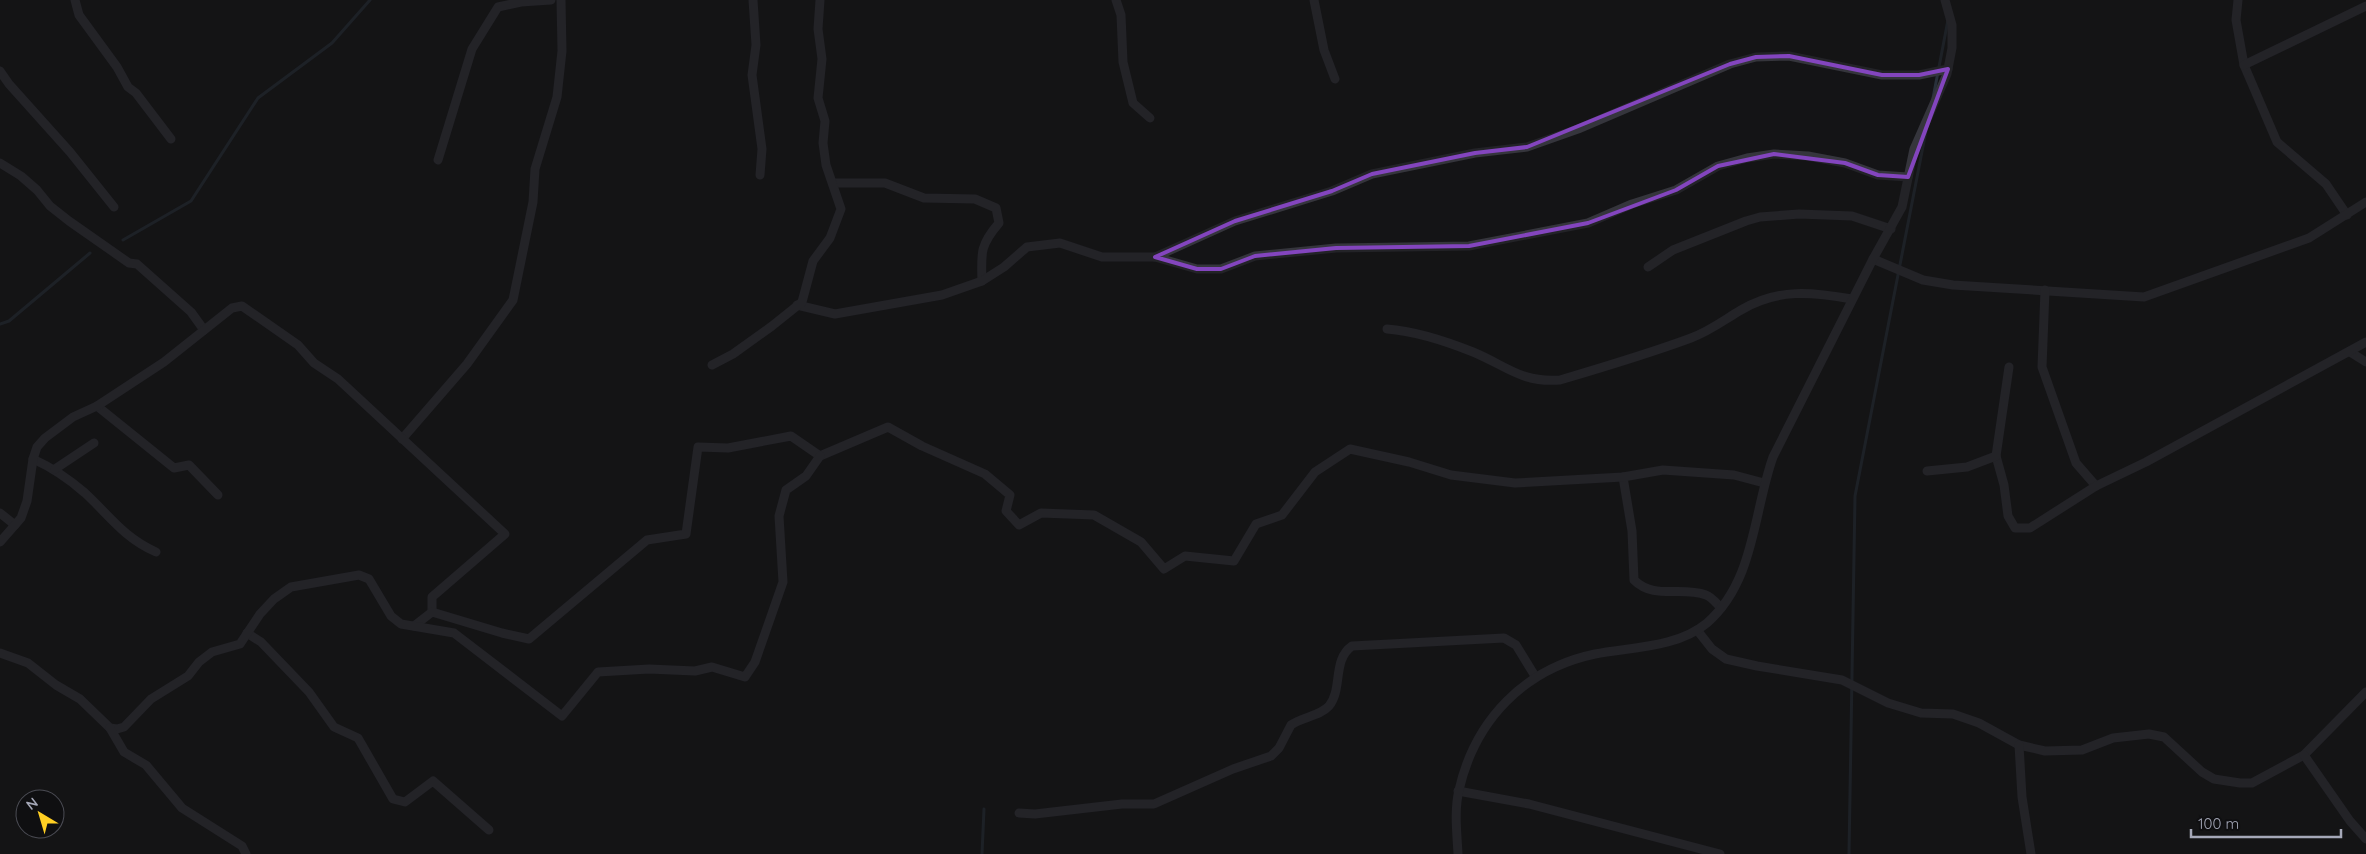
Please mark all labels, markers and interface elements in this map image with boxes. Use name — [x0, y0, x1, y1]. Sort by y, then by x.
north arrow — [15, 789, 65, 839]
text: N — [22, 793, 42, 814]
scale bar — [2191, 806, 2341, 838]
text: 100 m — [2198, 814, 2239, 833]

